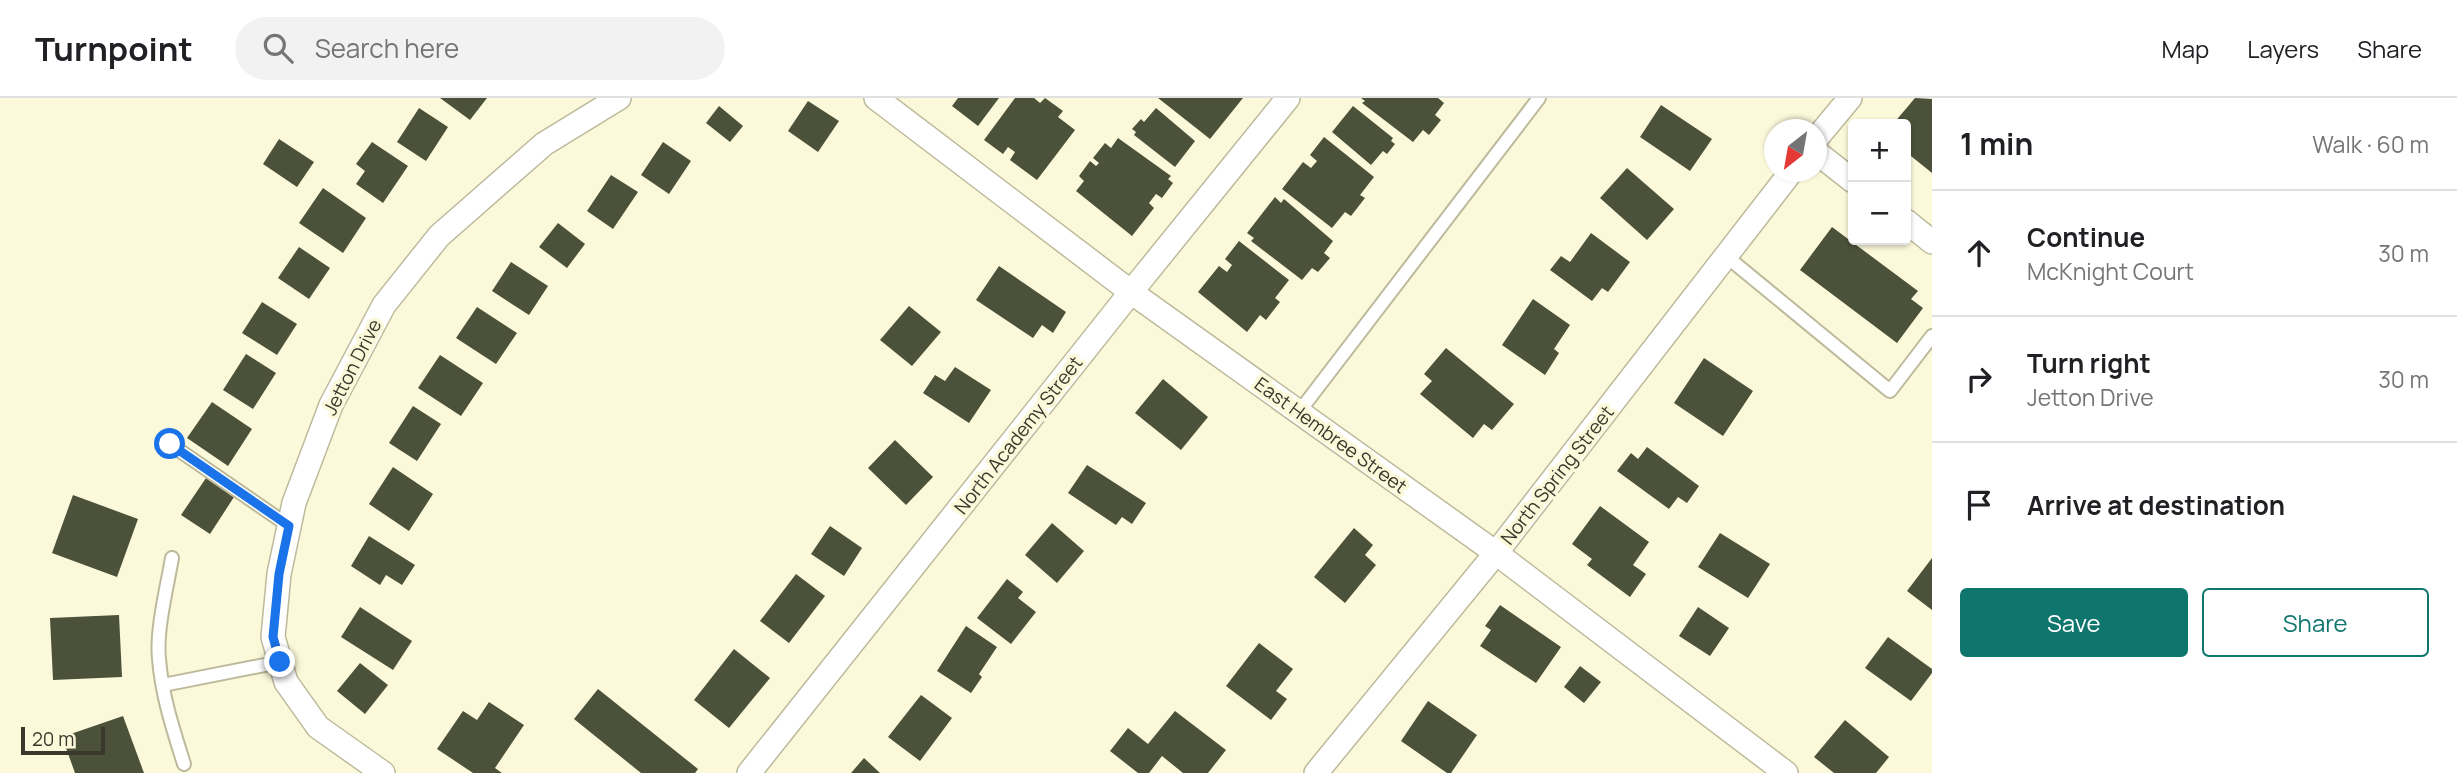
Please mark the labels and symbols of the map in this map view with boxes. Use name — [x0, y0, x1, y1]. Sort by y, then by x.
north arrow — [1764, 119, 1827, 182]
street label: Jetton Drive — [317, 314, 387, 420]
street label: North Academy Street — [948, 350, 1088, 520]
street label: East Hembree Street — [1250, 371, 1412, 499]
street label: North Spring Street — [1494, 400, 1620, 550]
route start — [154, 428, 185, 459]
route end — [264, 646, 295, 677]
scale bar — [21, 724, 105, 756]

